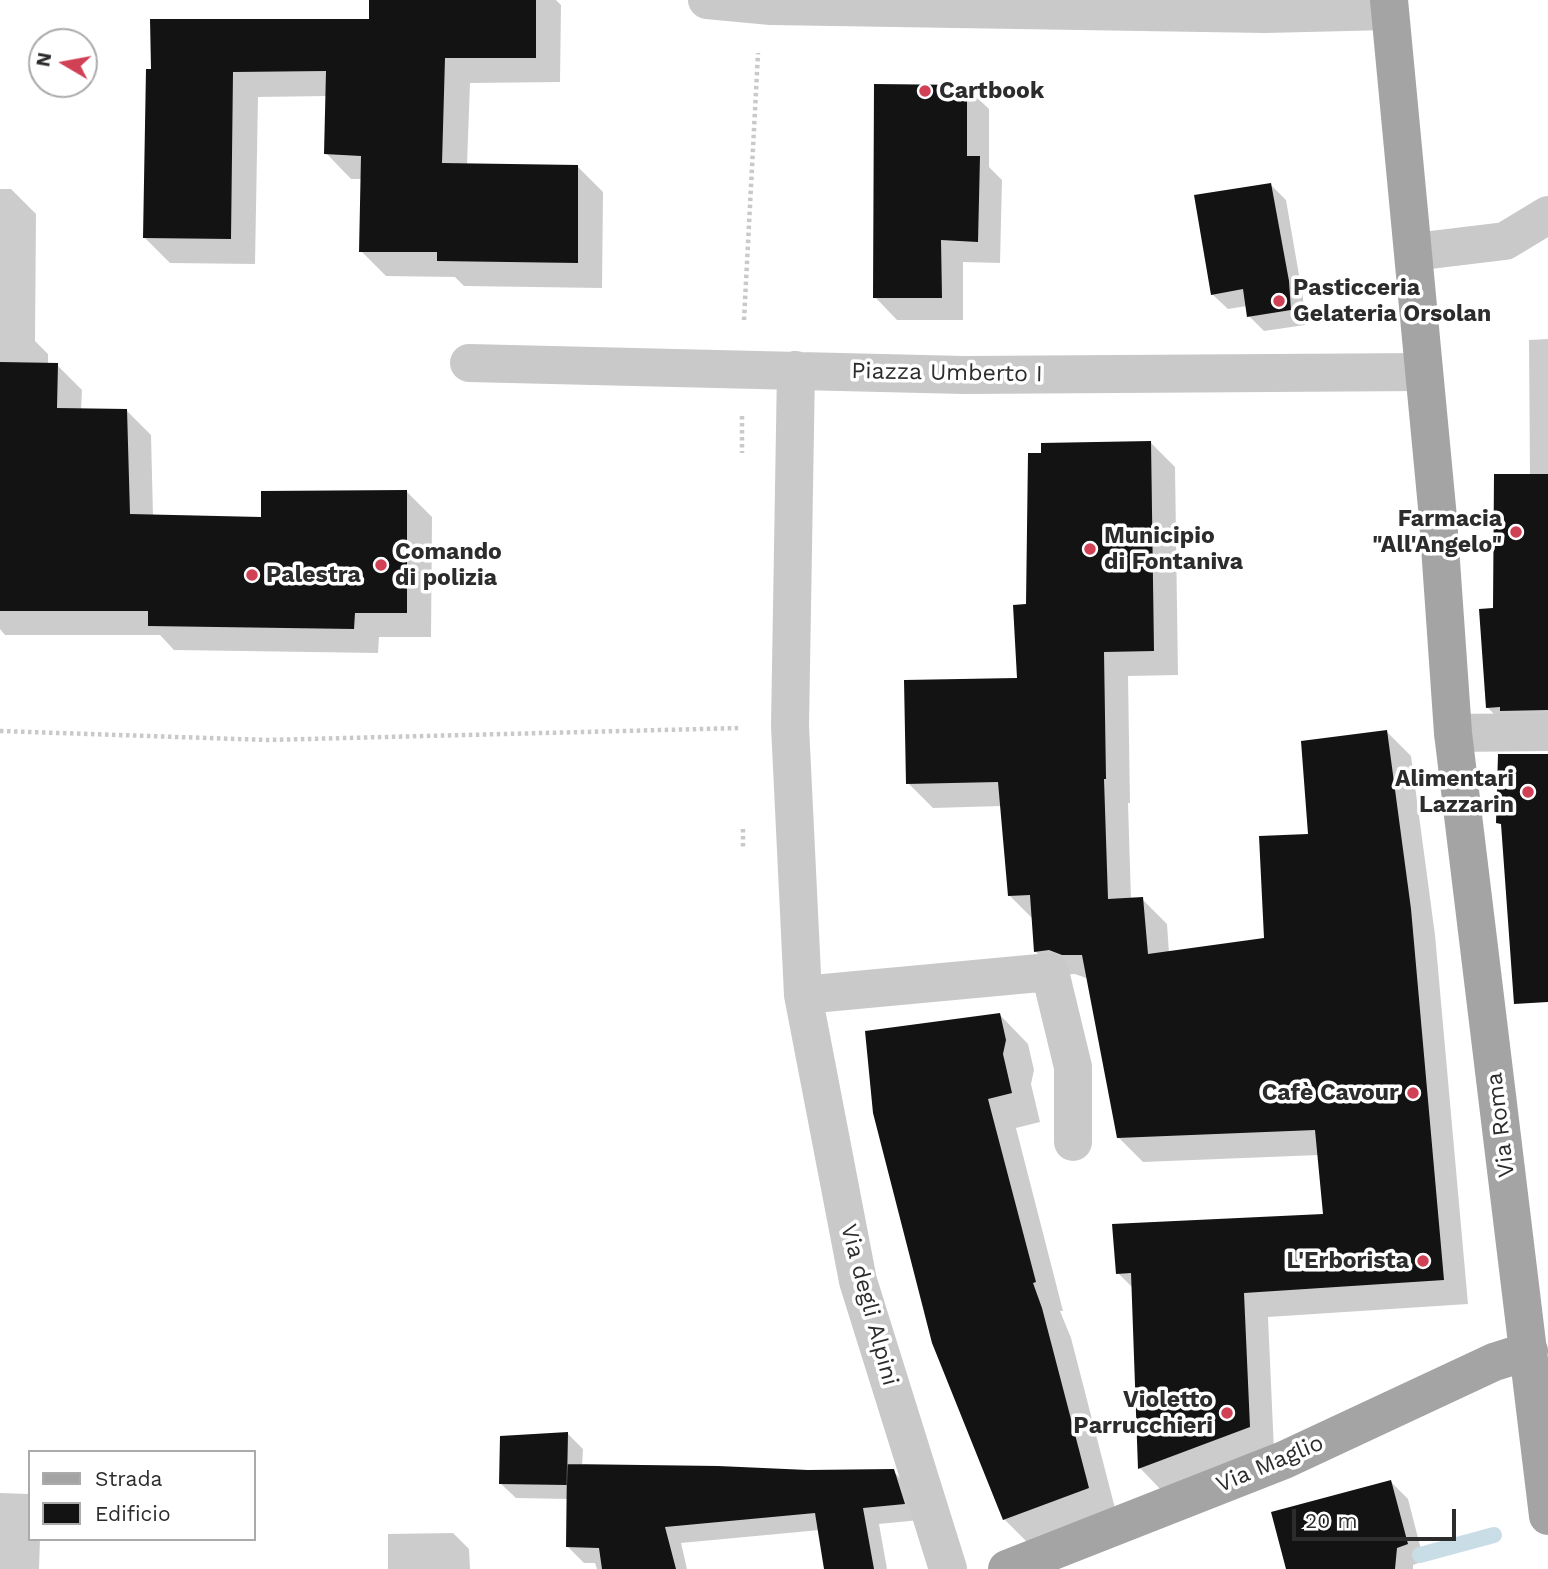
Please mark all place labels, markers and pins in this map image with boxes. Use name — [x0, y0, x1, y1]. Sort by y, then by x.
place label: Cartbook — [939, 77, 1044, 105]
marker: Cartbook — [917, 83, 933, 99]
place label: Pasticceria Gelateria Orsolan — [1293, 274, 1491, 328]
marker: Pasticceria Gelateria Orsolan — [1271, 293, 1287, 309]
place label: Farmacia "All'Angelo" — [1372, 505, 1502, 559]
place label: Municipio di Fontaniva — [1104, 522, 1243, 576]
marker: Farmacia "All'Angelo" — [1508, 524, 1524, 540]
place label: Comando di polizia — [395, 538, 502, 592]
marker: Municipio di Fontaniva — [1082, 541, 1098, 557]
marker: Comando di polizia — [373, 557, 389, 573]
place label: Palestra — [266, 561, 361, 589]
marker: Palestra — [244, 567, 260, 583]
place label: Alimentari Lazzarin — [1395, 765, 1514, 819]
marker: Alimentari Lazzarin — [1520, 784, 1536, 800]
place label: Cafè Cavour — [1262, 1079, 1399, 1107]
marker: Cafè Cavour — [1405, 1085, 1421, 1101]
place label: L'Erborista — [1287, 1247, 1409, 1275]
marker: L'Erborista — [1415, 1253, 1431, 1269]
place label: Violetto Parrucchieri — [1073, 1386, 1213, 1440]
marker: Violetto Parrucchieri — [1219, 1405, 1235, 1421]

